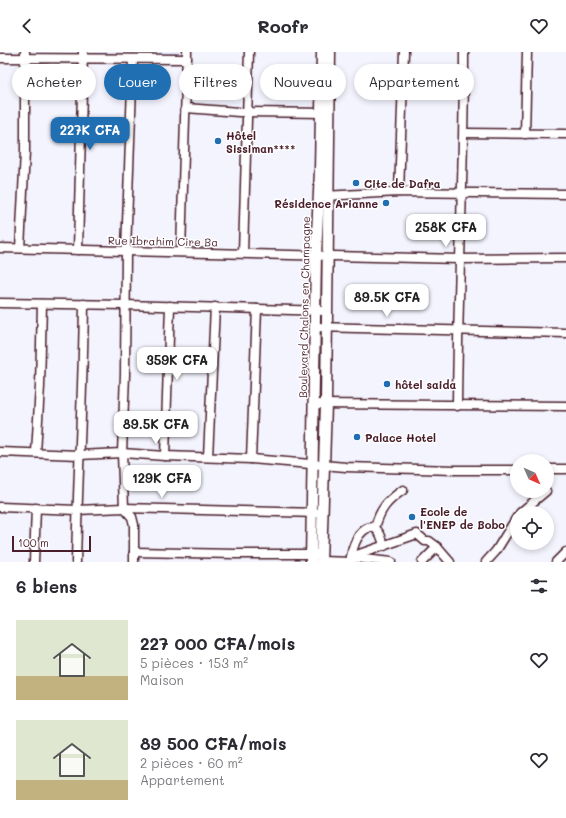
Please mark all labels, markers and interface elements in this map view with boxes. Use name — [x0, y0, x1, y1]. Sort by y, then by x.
text: Roofr — [257, 14, 309, 38]
icon: back — [16, 15, 38, 37]
icon: heart — [528, 15, 550, 37]
chip: Acheter — [12, 64, 96, 100]
chip: Louer — [104, 64, 171, 100]
chip: Filtres — [179, 64, 252, 100]
chip: Nouveau — [260, 64, 346, 100]
chip: Appartement — [354, 64, 474, 100]
pin: 227K CFA — [49, 117, 131, 151]
text: 227K CFA — [60, 121, 120, 138]
place label: Hôtel Sissiman**** — [226, 128, 296, 156]
marker: Hôtel Sissiman**** — [213, 136, 223, 146]
place label: Cite de Dafra — [364, 176, 441, 191]
marker: Cite de Dafra — [351, 178, 361, 188]
place label: Résidence Arianne — [274, 196, 378, 211]
marker: Résidence Arianne — [381, 198, 391, 208]
pin: 258K CFA — [405, 214, 487, 248]
street label: Boulevard Chalons en Champagne — [295, 216, 313, 398]
text: 258K CFA — [415, 218, 477, 235]
street label: Rue Ibrahim Cire Ba — [108, 233, 218, 249]
pin: 89.5K CFA — [341, 284, 433, 318]
text: 89.5K CFA — [354, 288, 420, 305]
pin: 359K CFA — [136, 347, 218, 381]
text: 359K CFA — [146, 351, 208, 368]
place label: hôtel saida — [395, 377, 456, 392]
marker: hôtel saida — [382, 379, 392, 389]
pin: 89.5K CFA — [110, 411, 202, 445]
text: 89.5K CFA — [123, 415, 189, 432]
place label: Palace Hotel — [365, 430, 436, 445]
marker: Palace Hotel — [352, 432, 362, 442]
north arrow — [510, 454, 554, 498]
map controls — [510, 454, 554, 550]
pin: 129K CFA — [121, 465, 203, 499]
text: 129K CFA — [132, 469, 192, 486]
place label: Ecole de l'ENEP de Bobo — [420, 504, 505, 532]
button: locate — [510, 506, 554, 550]
marker: Ecole de l'ENEP de Bobo — [407, 512, 417, 522]
scale bar — [12, 534, 91, 553]
text: 100 m — [18, 535, 49, 550]
text: 6 biens — [16, 575, 77, 597]
icon: filters — [528, 575, 550, 597]
text: 227 000 CFA/mois — [140, 632, 295, 654]
icon: home — [48, 636, 96, 684]
icon: heart — [528, 649, 550, 671]
text: 5 pièces · 153 m² — [140, 654, 248, 671]
text: Maison — [140, 671, 184, 688]
text: 89 500 CFA/mois — [140, 732, 287, 754]
icon: home — [48, 736, 96, 784]
icon: heart — [528, 749, 550, 771]
text: 2 pièces · 60 m² — [140, 754, 243, 771]
text: Appartement — [140, 771, 225, 788]

